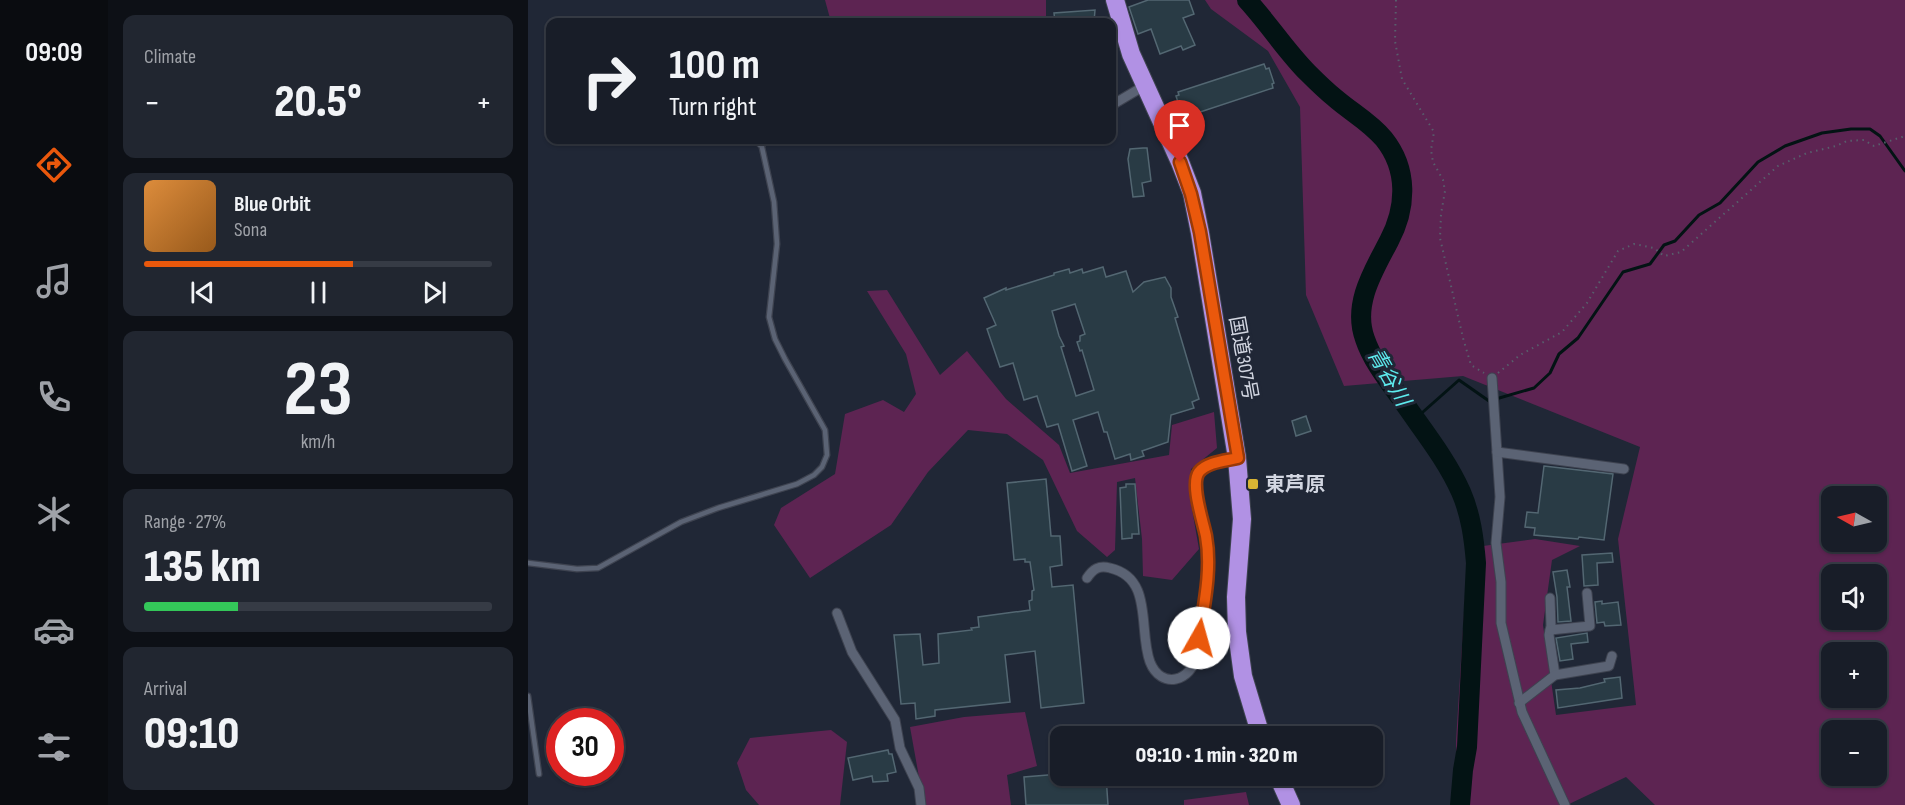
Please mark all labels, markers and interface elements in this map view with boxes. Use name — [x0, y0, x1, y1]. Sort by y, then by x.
text: 09:09 — [25, 37, 83, 69]
text: 100 m — [669, 40, 760, 91]
icon: right — [570, 42, 648, 120]
text: Climate — [144, 45, 196, 69]
text: 20.5° — [274, 75, 362, 130]
text: − — [144, 83, 160, 123]
text: + — [476, 83, 492, 123]
text: Turn right — [669, 91, 756, 123]
pin — [1154, 100, 1205, 162]
icon: arrive — [1163, 109, 1196, 142]
icon: directions — [33, 144, 75, 186]
text: Blue Orbit — [234, 191, 311, 218]
text: Sona — [234, 218, 267, 242]
icon: music — [33, 260, 75, 302]
icon: previous — [186, 276, 219, 309]
icon: pause — [302, 276, 335, 309]
icon: next — [418, 276, 451, 309]
street label: 国道307号 — [1224, 314, 1262, 402]
text: 23 — [283, 344, 353, 437]
water label: 青谷川 — [1362, 344, 1416, 413]
icon: phone — [33, 376, 75, 418]
text: km/h — [301, 430, 335, 454]
place label: 東芦原 — [1265, 473, 1325, 497]
marker: 東芦原 — [1246, 477, 1260, 491]
north arrow — [1821, 486, 1887, 552]
map controls — [1821, 486, 1887, 786]
icon: climate — [33, 493, 75, 535]
text: Range · 27% — [144, 510, 226, 534]
text: 135 km — [144, 540, 261, 595]
button: sound — [1821, 564, 1887, 630]
position arrow — [1167, 606, 1231, 670]
icon: car — [33, 609, 75, 651]
button: + — [1821, 642, 1887, 708]
text: Arrival — [144, 677, 187, 701]
text: 09:10 — [144, 707, 239, 762]
speed limit sign: 30 — [546, 708, 624, 786]
button: − — [1821, 720, 1887, 786]
icon: filters — [33, 726, 75, 768]
text: 09:10 · 1 min · 320 m — [1135, 742, 1298, 769]

